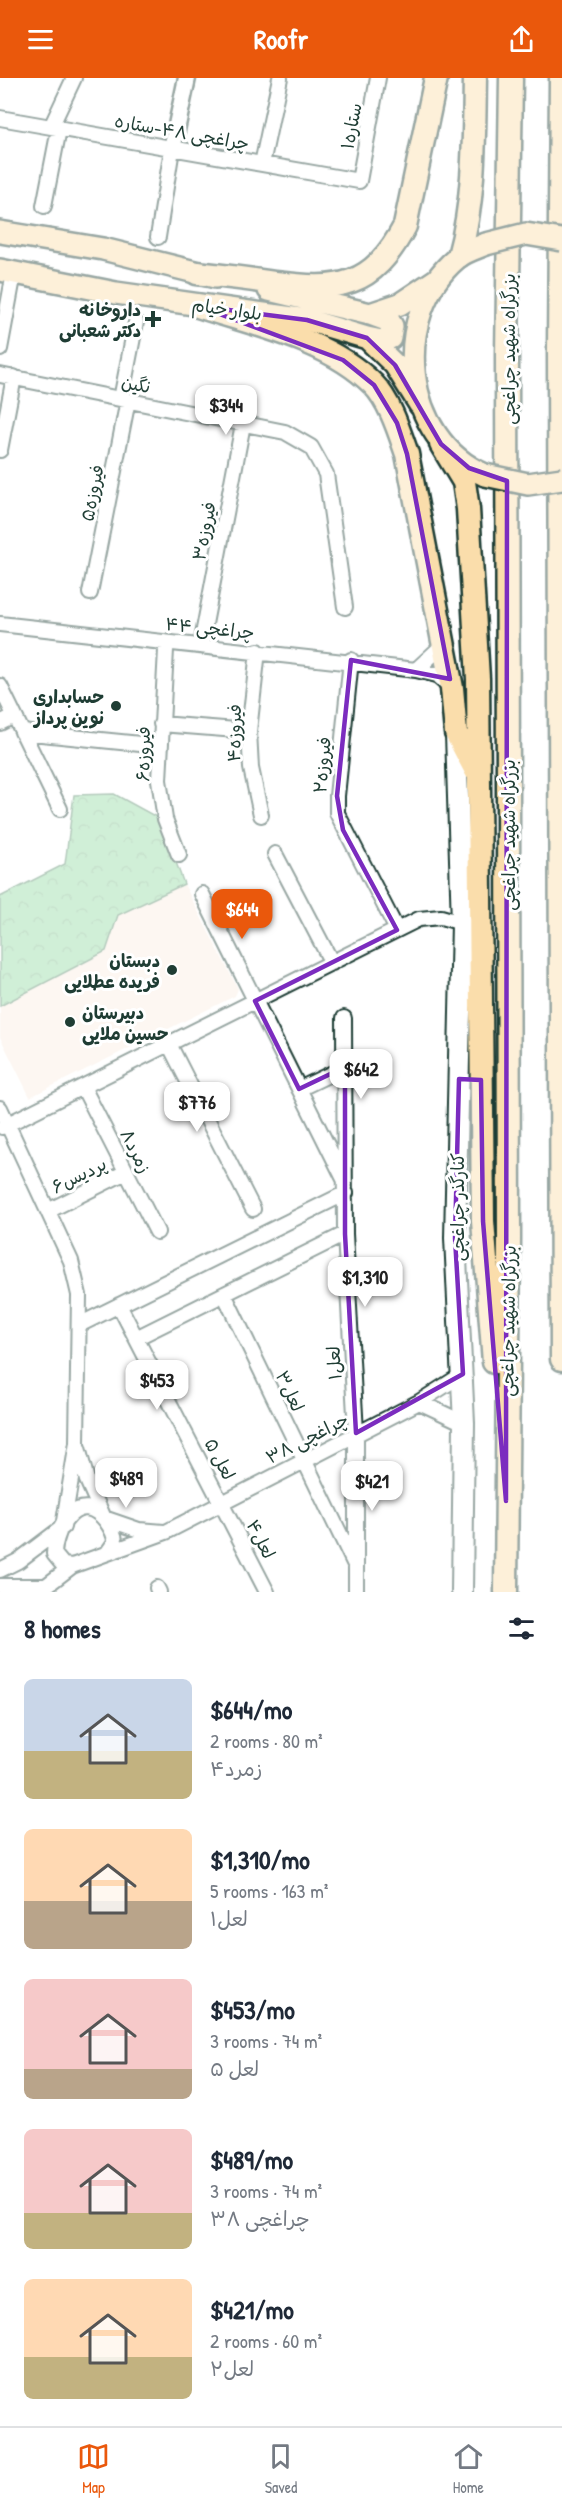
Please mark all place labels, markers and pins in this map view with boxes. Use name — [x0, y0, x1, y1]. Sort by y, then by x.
place label: داروخانه دکتر شعبانی — [59, 297, 141, 343]
marker: داروخانه دکتر شعبانی — [146, 312, 160, 326]
pin: $344 — [190, 385, 262, 436]
place label: حسابداری نوین پرداز — [32, 684, 104, 730]
marker: حسابداری نوین پرداز — [109, 699, 123, 713]
pin: $644 — [206, 889, 278, 940]
place label: دبستان فریده عطلایی — [64, 948, 160, 994]
marker: دبستان فریده عطلایی — [165, 963, 179, 977]
place label: دبیرستان حسین ملایی — [82, 1000, 169, 1046]
marker: دبیرستان حسین ملایی — [63, 1015, 77, 1029]
pin: $642 — [325, 1049, 397, 1100]
pin: $776 — [161, 1082, 233, 1133]
pin: $1,310 — [316, 1257, 414, 1308]
pin: $453 — [121, 1360, 193, 1411]
pin: $489 — [90, 1458, 162, 1509]
pin: $421 — [336, 1461, 408, 1512]

